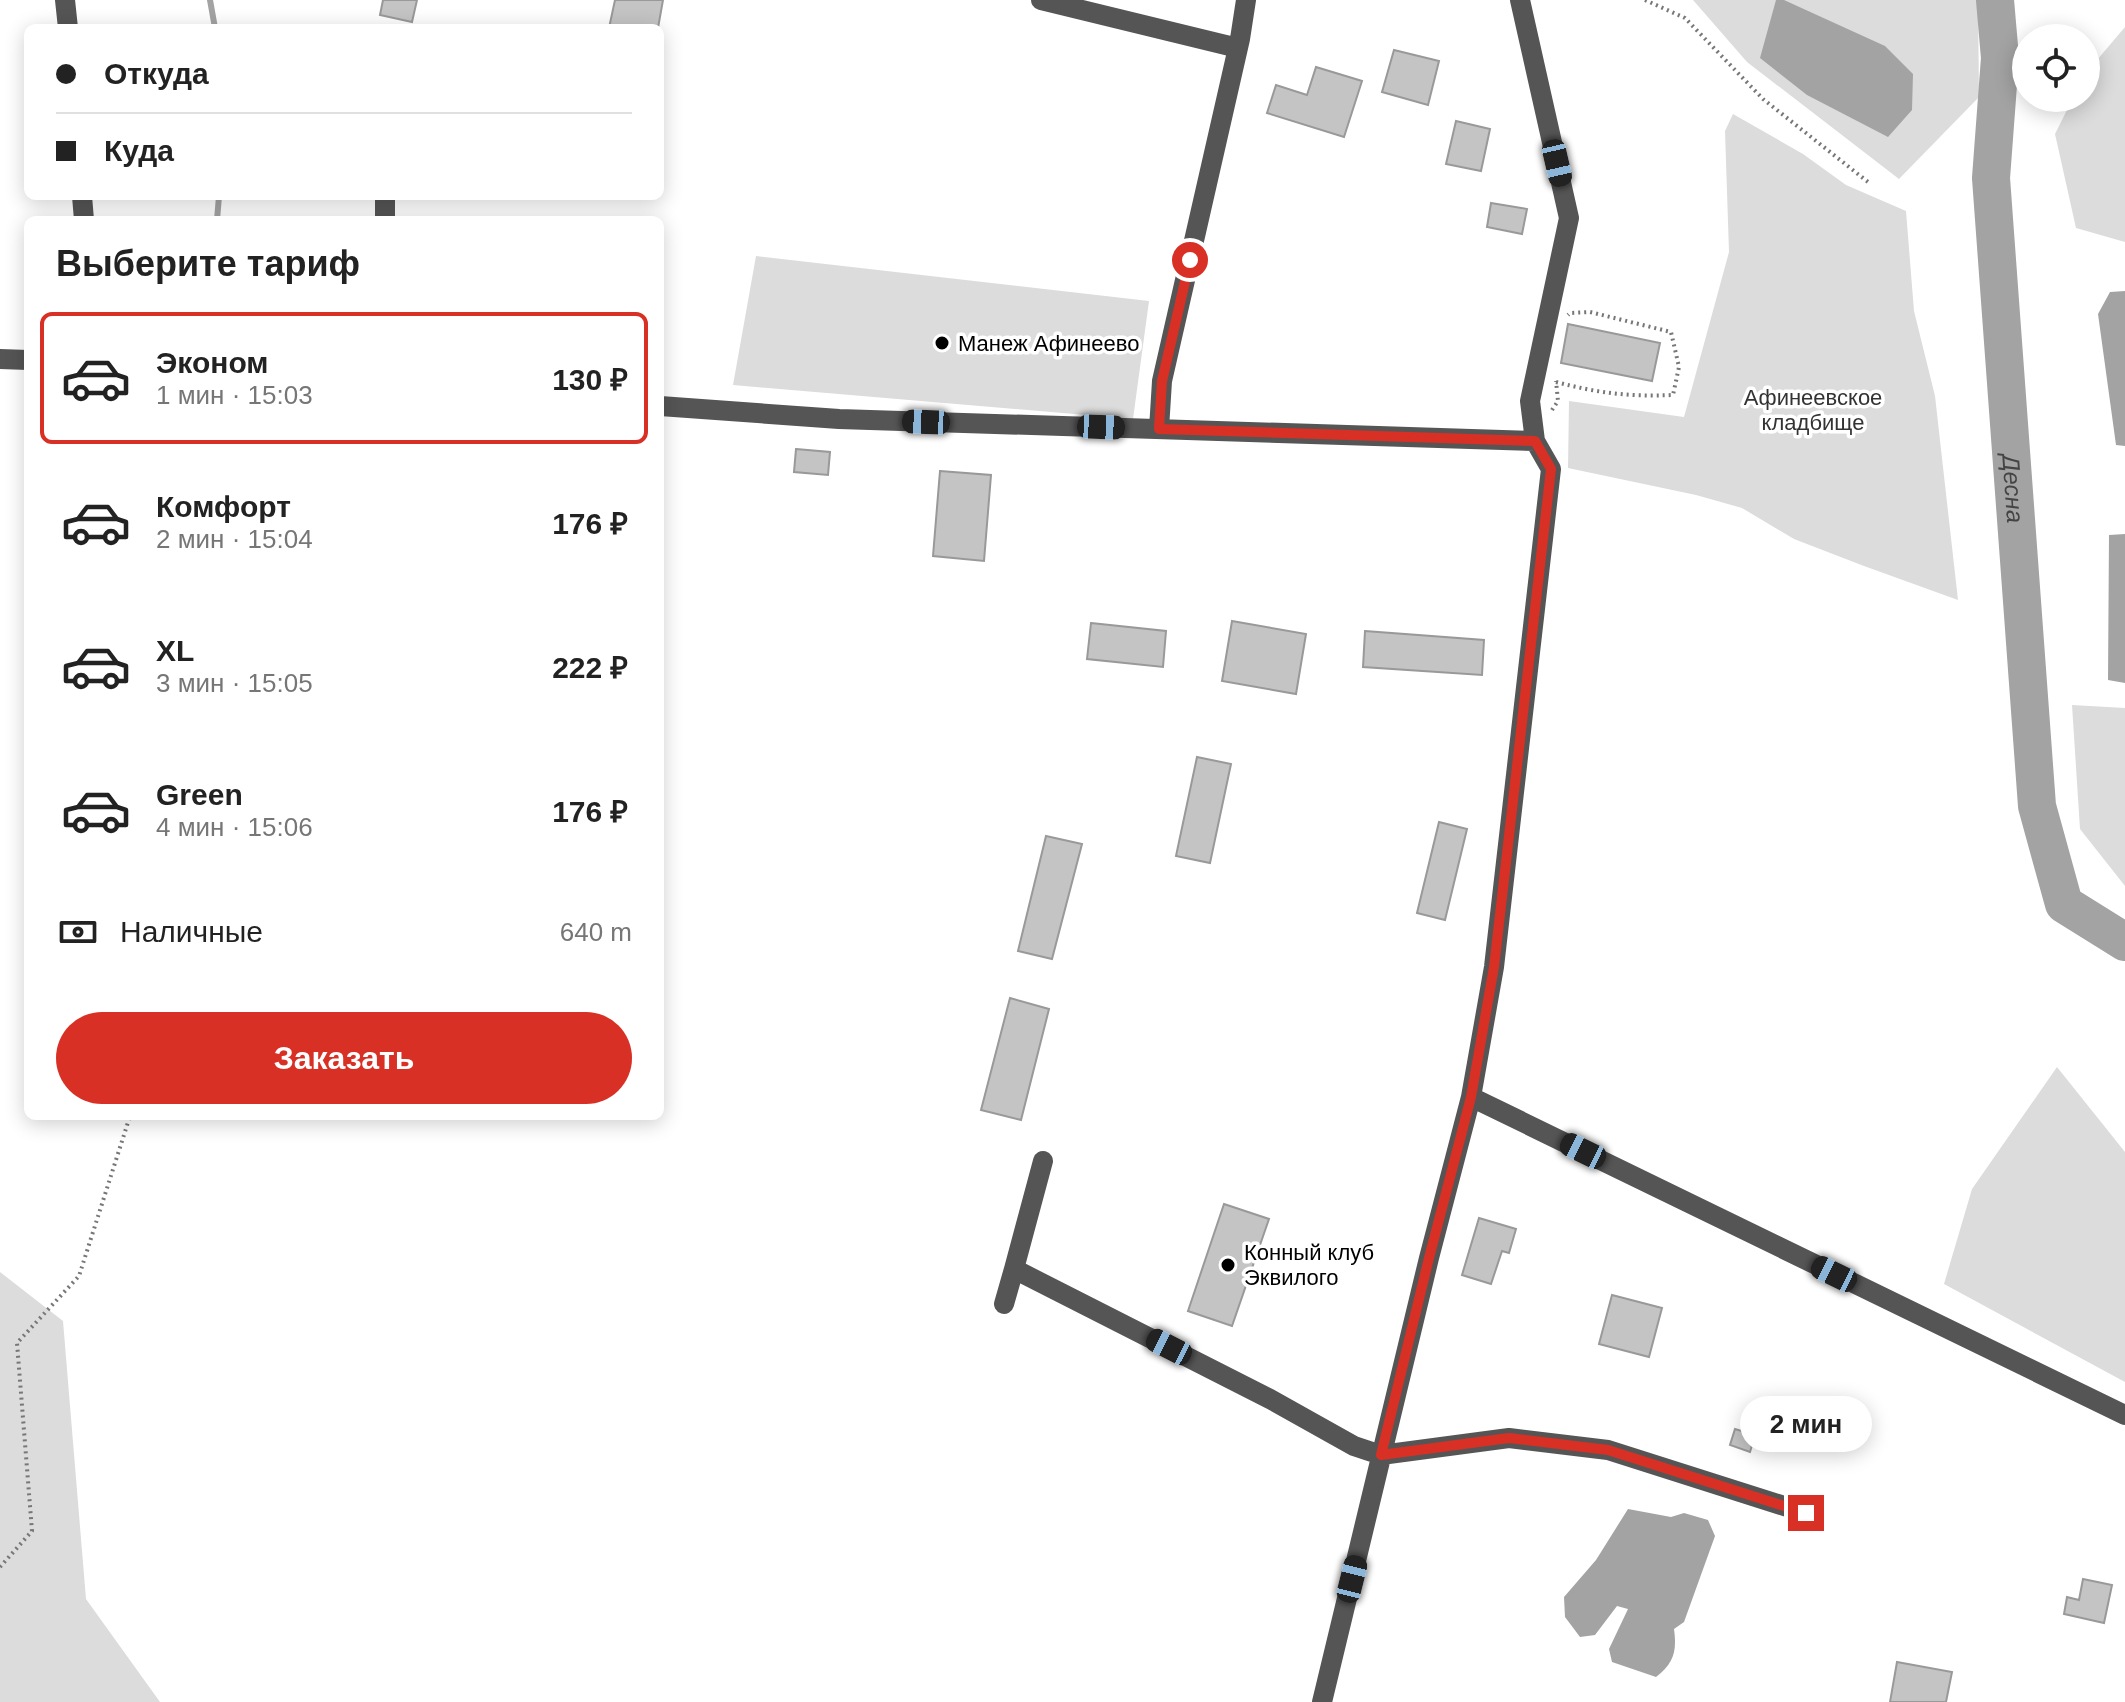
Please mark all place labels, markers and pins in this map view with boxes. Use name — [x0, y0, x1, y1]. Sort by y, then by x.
place label: Манеж Афинеево — [958, 331, 1139, 356]
marker: Манеж Афинеево — [933, 334, 951, 352]
place label: Конный клуб Эквилого — [1244, 1240, 1374, 1290]
marker: Конный клуб Эквилого — [1219, 1256, 1237, 1274]

